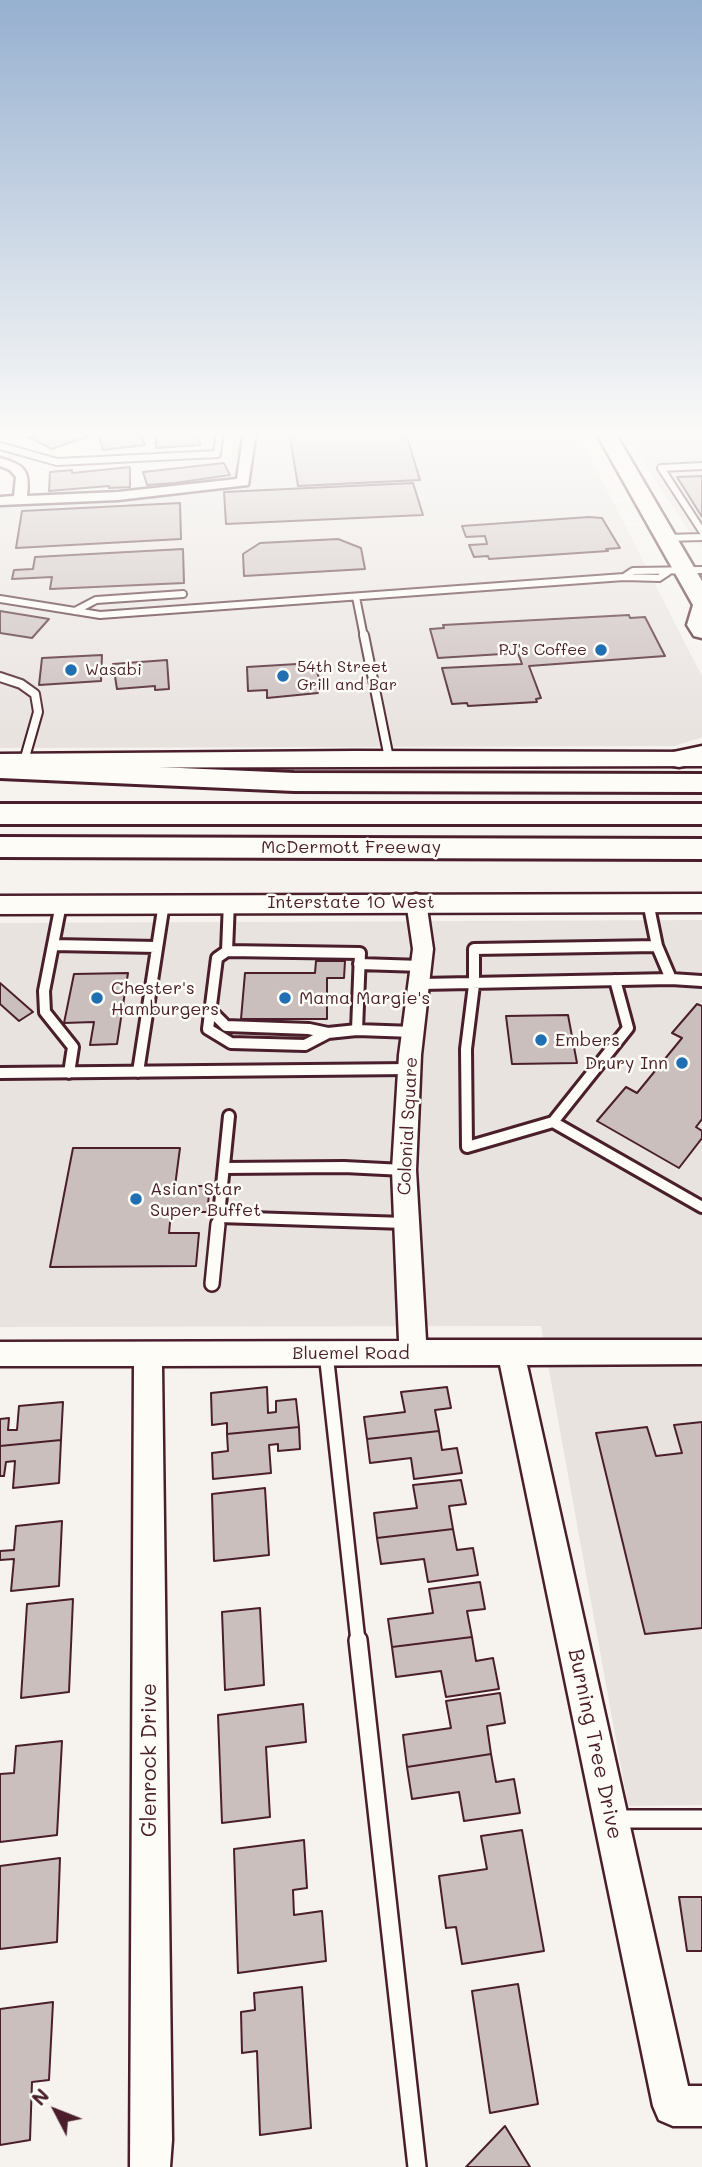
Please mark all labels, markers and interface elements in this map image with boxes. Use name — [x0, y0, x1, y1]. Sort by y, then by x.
place label: PJ's Coffee — [499, 640, 587, 660]
marker: PJ's Coffee — [593, 642, 609, 658]
place label: 54th Street Grill and Bar — [297, 657, 397, 695]
place label: Wasabi — [85, 660, 142, 680]
marker: Wasabi — [63, 662, 79, 678]
marker: 54th Street Grill and Bar — [275, 668, 291, 684]
street label: McDermott Freeway — [261, 836, 441, 858]
street label: Interstate 10 West — [267, 891, 435, 913]
place label: Chester's Hamburgers — [111, 977, 219, 1020]
place label: Mama Margie's — [299, 987, 430, 1009]
marker: Chester's Hamburgers — [89, 990, 105, 1006]
marker: Mama Margie's — [277, 990, 293, 1006]
place label: Embers — [555, 1029, 620, 1051]
marker: Embers — [533, 1032, 549, 1048]
place label: Drury Inn — [585, 1052, 668, 1074]
marker: Drury Inn — [674, 1055, 690, 1071]
street label: Colonial Square — [394, 1056, 422, 1196]
place label: Asian Star Super Buffet — [150, 1178, 261, 1220]
marker: Asian Star Super Buffet — [128, 1191, 144, 1207]
street label: Bluemel Road — [292, 1342, 410, 1364]
street label: Burning Tree Drive — [562, 1646, 628, 1842]
street label: Glenrock Drive — [137, 1683, 163, 1837]
north arrow — [21, 2076, 91, 2146]
text: N — [26, 2083, 54, 2110]

